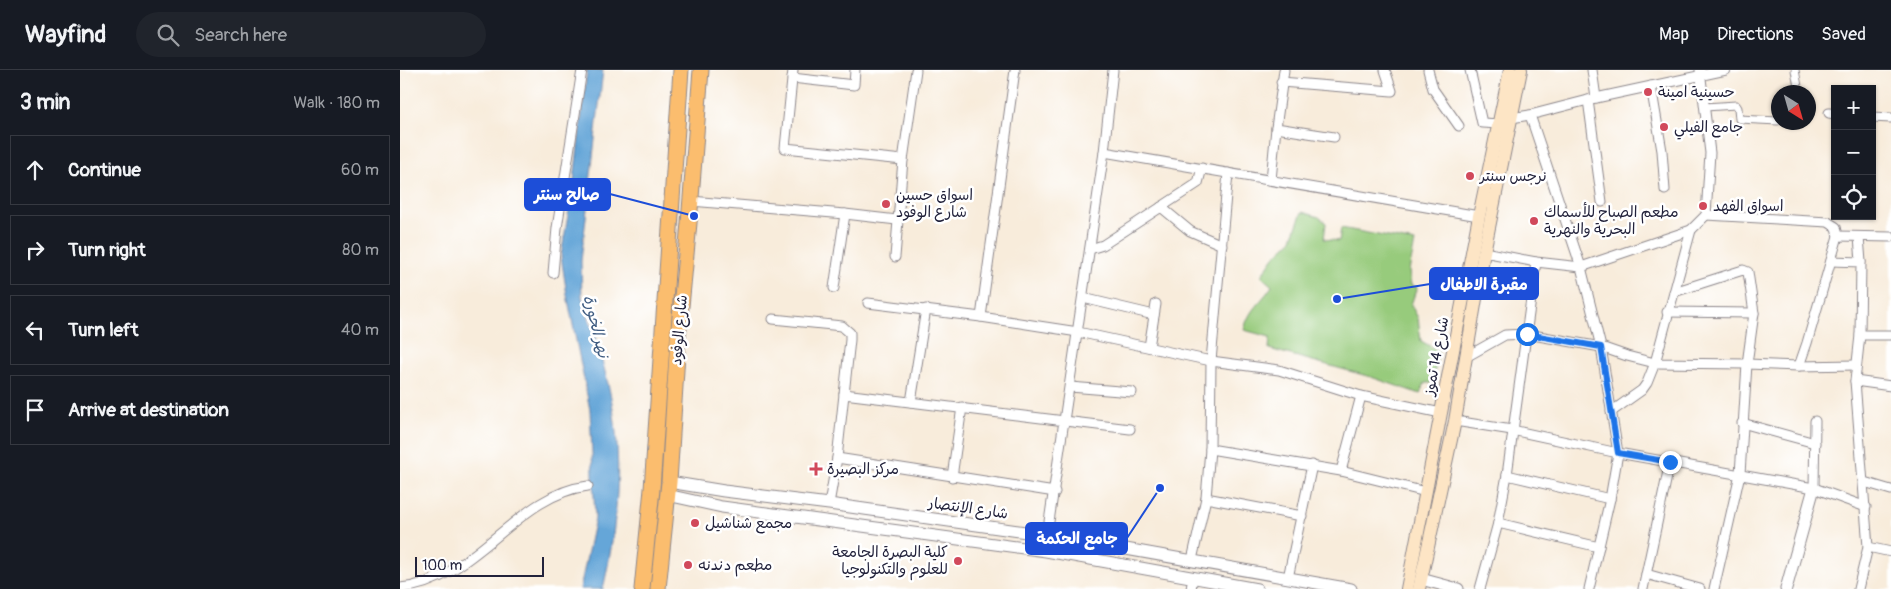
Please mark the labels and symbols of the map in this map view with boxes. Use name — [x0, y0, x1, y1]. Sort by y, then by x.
place label: حسينية امينة — [1658, 83, 1735, 102]
north arrow — [1771, 85, 1816, 130]
marker: حسينية امينة — [1642, 86, 1654, 98]
place label: جامع الفيلي — [1674, 118, 1743, 140]
marker: جامع الفيلي — [1658, 121, 1670, 133]
place label: نرجس سنتر — [1478, 167, 1547, 186]
marker: نرجس سنتر — [1464, 170, 1476, 182]
callout: صالح سنتر — [525, 179, 610, 210]
text: صالح سنتر — [532, 185, 600, 205]
place label: اسواق حسين شارع الوفود — [896, 186, 973, 222]
place label: اسواق الفهد — [1713, 197, 1784, 216]
marker: اسواق حسين شارع الوفود — [880, 198, 892, 210]
marker: اسواق الفهد — [1697, 200, 1709, 212]
place label: مطعم الصباح للأسماك البحرية والنهرية — [1544, 202, 1679, 239]
marker: مطعم الصباح للأسماك البحرية والنهرية — [1528, 215, 1540, 227]
callout: مقبرة الاطفال — [1430, 268, 1538, 299]
text: مقبرة الاطفال — [1440, 275, 1528, 295]
water label: نهر الخورة — [579, 293, 614, 362]
street label: شارع الوفود — [667, 294, 692, 366]
street label: شارع 14 تموز — [1419, 315, 1453, 398]
route start — [1516, 323, 1539, 346]
route end — [1659, 451, 1682, 474]
place label: مركز البصيرة — [827, 460, 899, 479]
marker: مركز البصيرة — [809, 462, 823, 476]
street label: شارع الإنتصار — [926, 493, 1009, 524]
place label: مجمع شناشيل — [705, 514, 792, 534]
marker: مجمع شناشيل — [689, 517, 701, 529]
callout: جامع الحكمة — [1026, 523, 1127, 554]
text: جامع الحكمة — [1036, 529, 1118, 550]
place label: كلية البصرة الجامعة للعلوم والتكنولوجيا — [832, 543, 948, 581]
scale bar — [415, 554, 544, 577]
marker: كلية البصرة الجامعة للعلوم والتكنولوجيا — [952, 555, 964, 567]
place label: مطعم دندنه — [698, 556, 772, 577]
marker: مطعم دندنه — [682, 559, 694, 571]

